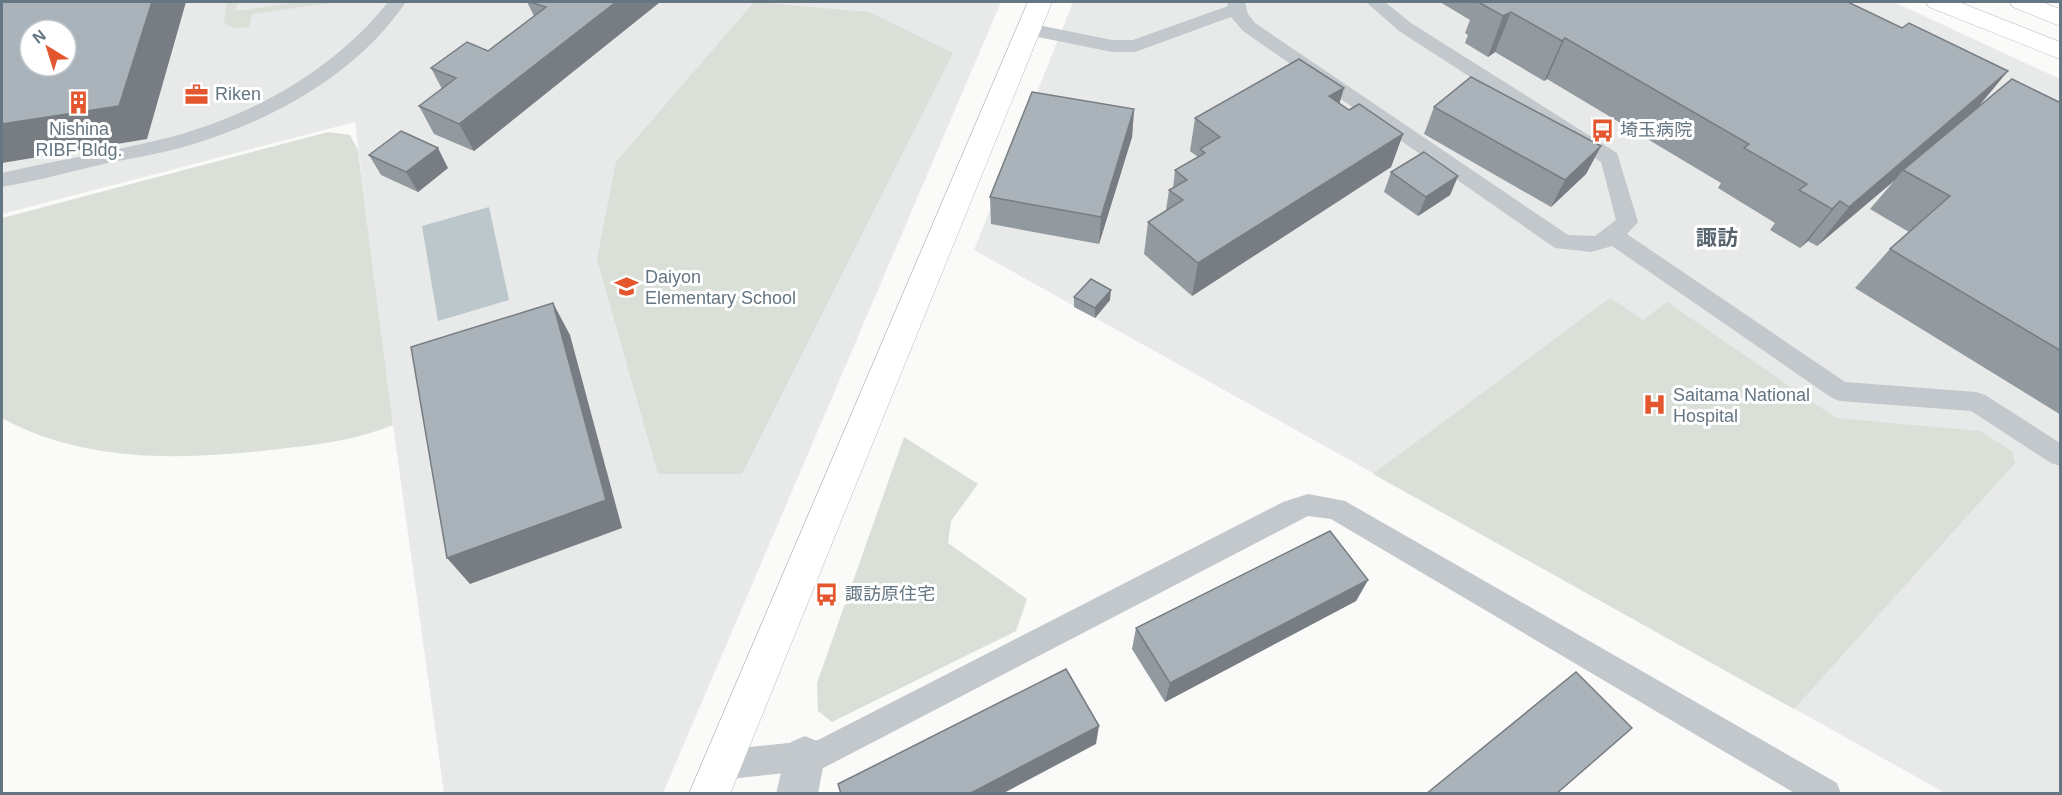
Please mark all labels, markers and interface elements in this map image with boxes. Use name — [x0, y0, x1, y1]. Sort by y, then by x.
north arrow — [18, 18, 78, 78]
text: N — [29, 26, 49, 47]
office icon: Riken — [184, 81, 210, 107]
place label: Riken — [215, 84, 261, 104]
building icon: Nishina RIBF Bldg. — [66, 90, 92, 116]
bus stop icon: 埼玉病院 — [1589, 117, 1615, 143]
place label: Nishina RIBF Bldg. — [35, 119, 123, 160]
place label: 埼玉病院 — [1620, 120, 1692, 140]
district label: 諏訪 — [1696, 226, 1738, 249]
place label: Daiyon Elementary School — [645, 267, 796, 308]
school or university icon: Daiyon Elementary School — [614, 274, 640, 300]
place label: Saitama National Hospital — [1673, 385, 1810, 426]
hospital icon: Saitama National Hospital — [1642, 392, 1668, 418]
bus stop icon: 諏訪原住宅 — [814, 581, 840, 607]
place label: 諏訪原住宅 — [845, 584, 935, 604]

